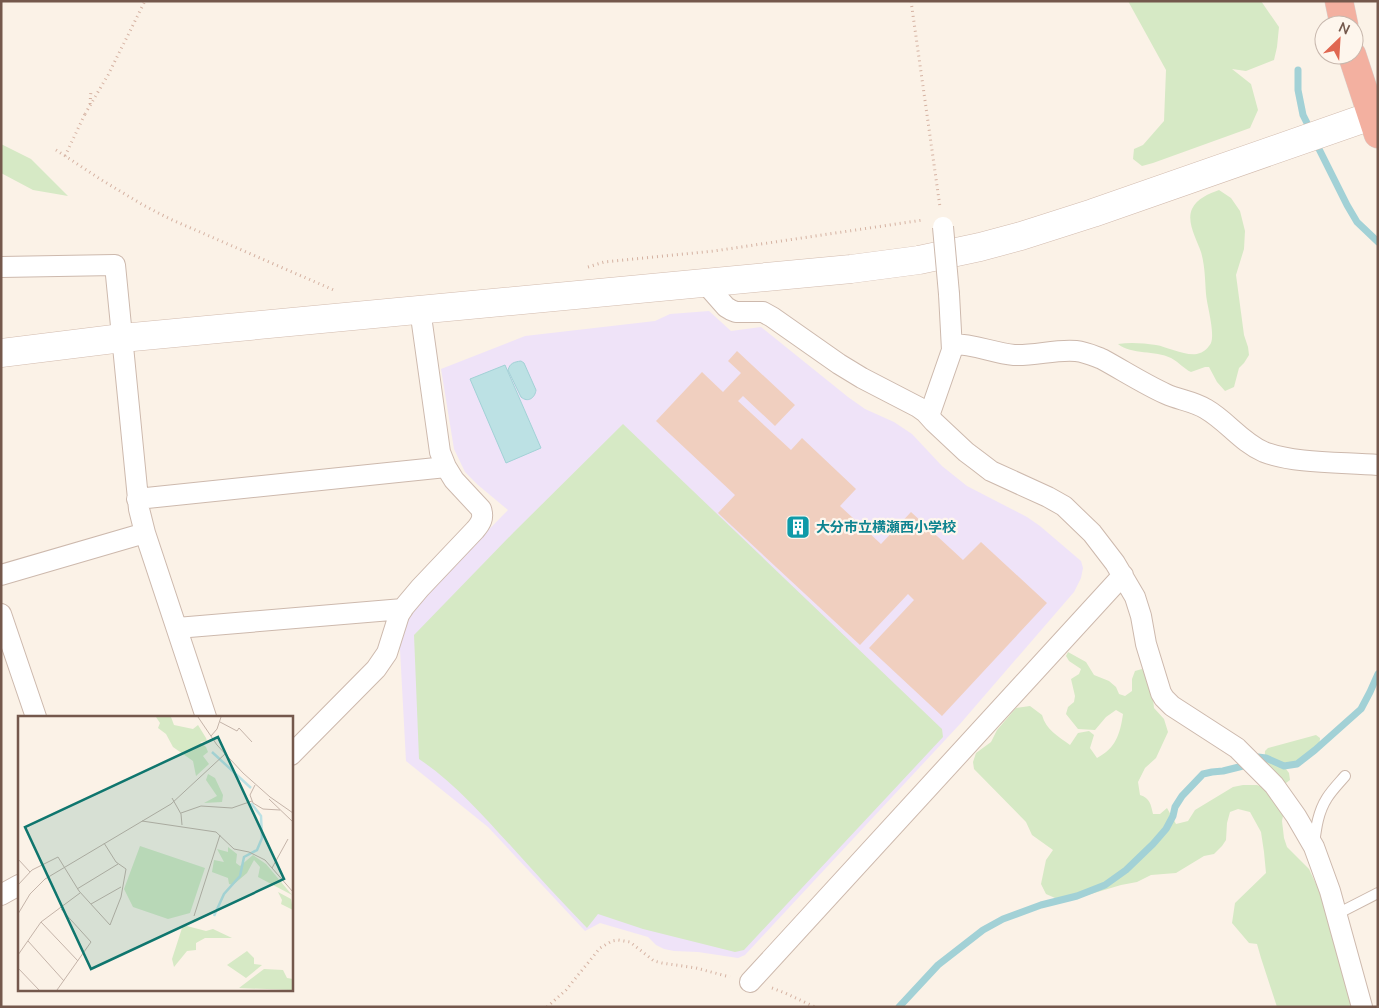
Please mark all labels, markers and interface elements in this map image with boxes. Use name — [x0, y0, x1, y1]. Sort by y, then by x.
north arrow — [1314, 15, 1364, 65]
text: N — [1336, 18, 1353, 39]
building icon: 大分市立横瀬西小学校 — [785, 514, 811, 540]
place label: 大分市立横瀬西小学校 — [816, 518, 956, 536]
inset map — [18, 716, 292, 990]

